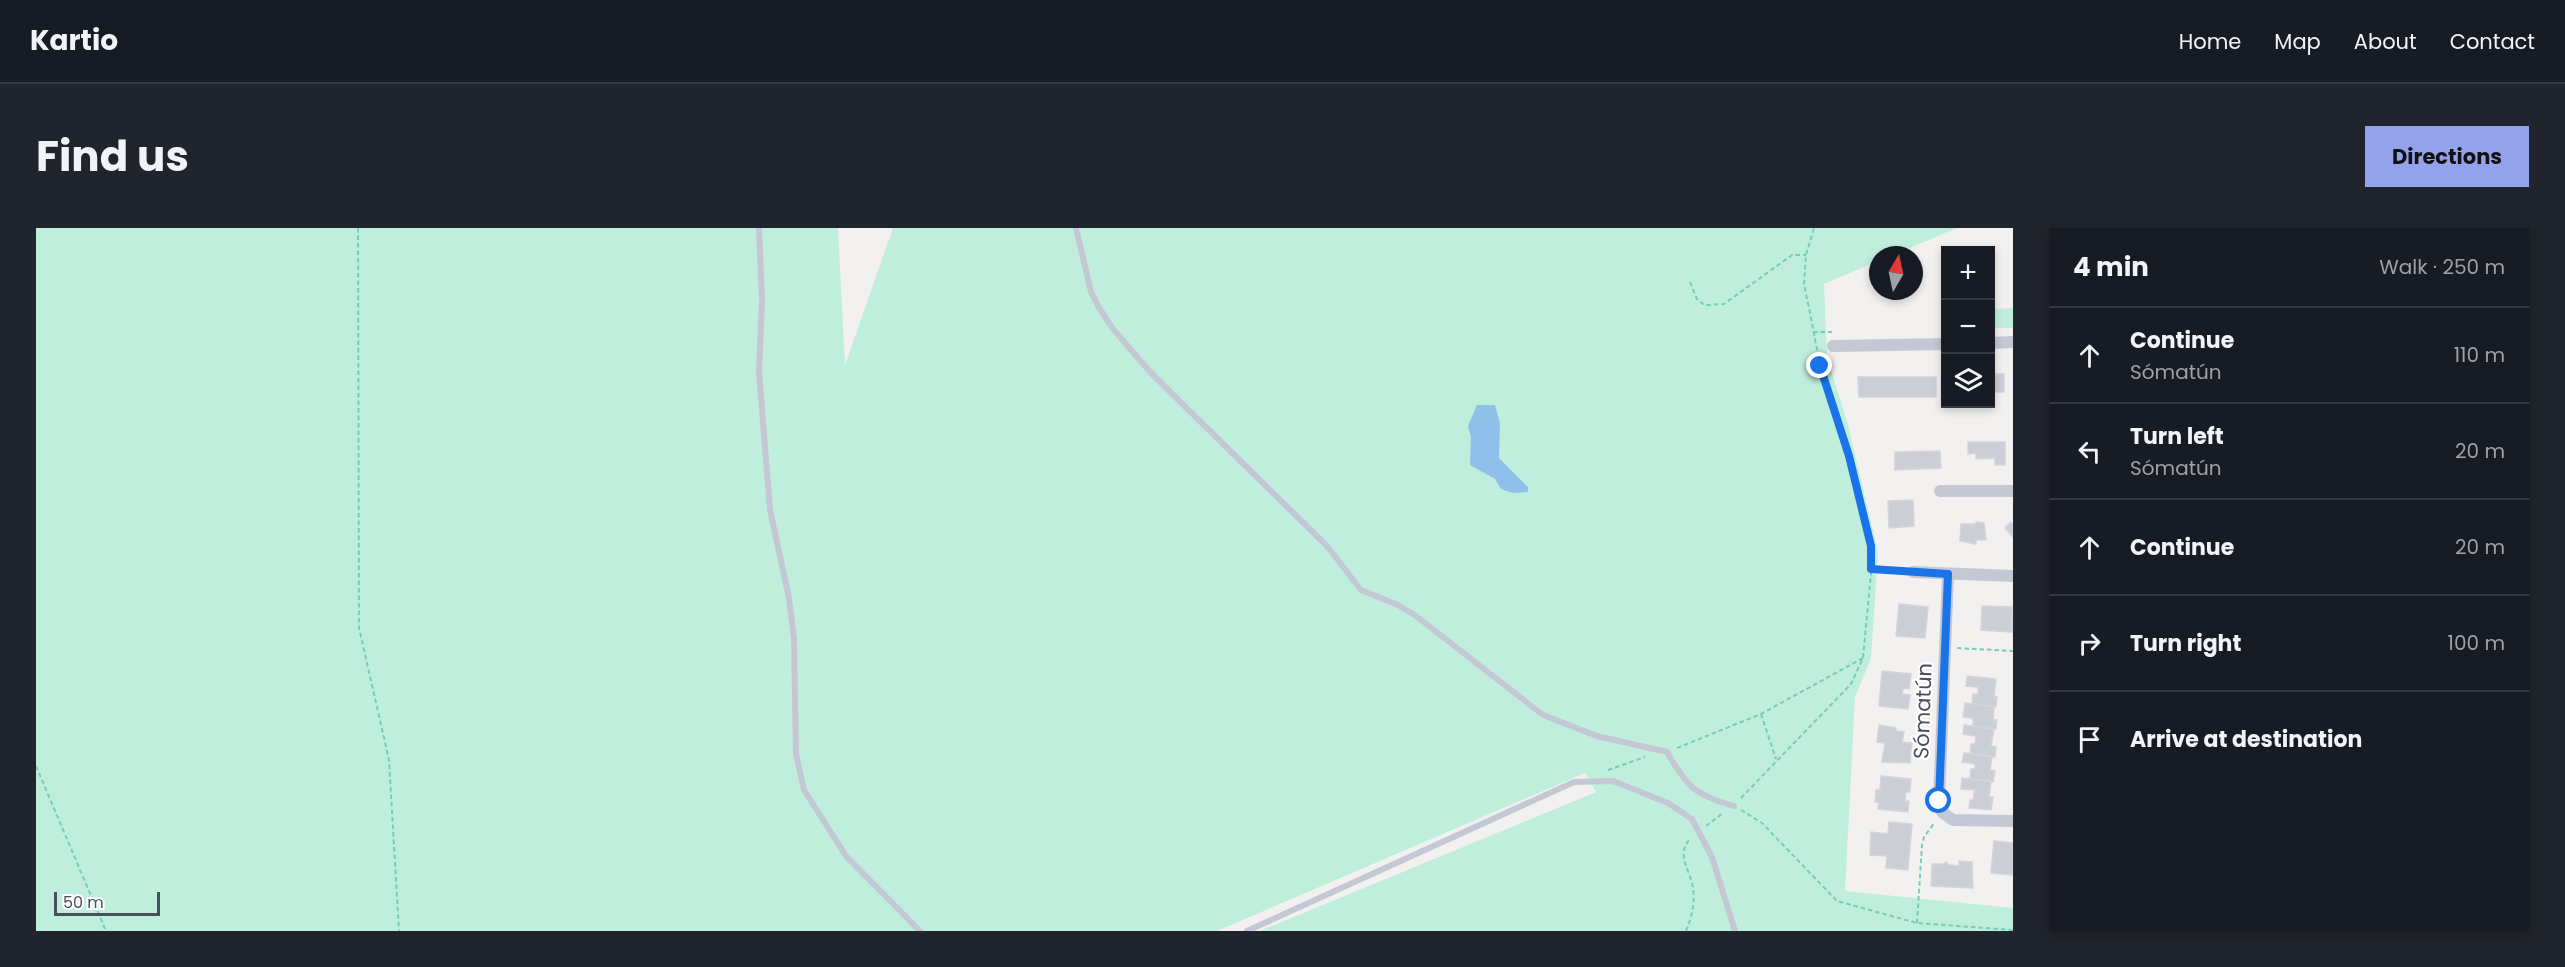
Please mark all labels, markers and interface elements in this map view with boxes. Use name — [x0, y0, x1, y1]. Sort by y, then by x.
text: Kartio — [30, 21, 118, 60]
text: Home — [2179, 27, 2241, 56]
text: Map — [2274, 27, 2321, 56]
text: About — [2354, 27, 2417, 56]
text: Contact — [2450, 27, 2535, 56]
button: Directions — [2365, 126, 2529, 187]
text: Find us — [36, 127, 189, 186]
north arrow — [1869, 246, 1923, 300]
map controls — [1941, 246, 1995, 408]
button: + — [1941, 246, 1995, 300]
text: 4 min — [2073, 249, 2149, 285]
text: Walk · 250 m — [2379, 253, 2505, 281]
button: − — [1941, 300, 1995, 354]
text: Continue — [2130, 325, 2234, 356]
icon: ahead — [2073, 339, 2106, 372]
text: 110 m — [2454, 341, 2505, 369]
route end — [1806, 352, 1832, 378]
button: layers — [1941, 354, 1995, 408]
text: Sómatún — [2130, 358, 2222, 386]
text: Turn left — [2130, 421, 2224, 452]
icon: left — [2073, 435, 2106, 468]
text: 20 m — [2455, 437, 2505, 465]
text: Sómatún — [2130, 454, 2222, 482]
icon: ahead — [2073, 531, 2106, 564]
text: Continue — [2130, 532, 2234, 563]
text: 20 m — [2455, 533, 2505, 561]
icon: right — [2073, 627, 2106, 660]
text: Turn right — [2130, 628, 2241, 659]
text: 100 m — [2448, 629, 2505, 657]
street label: Sómatún — [1906, 662, 1939, 760]
icon: arrive — [2073, 723, 2106, 756]
text: Arrive at destination — [2130, 724, 2362, 755]
route start — [1925, 787, 1951, 813]
scale bar — [54, 889, 160, 916]
text: 50 m — [63, 891, 104, 914]

